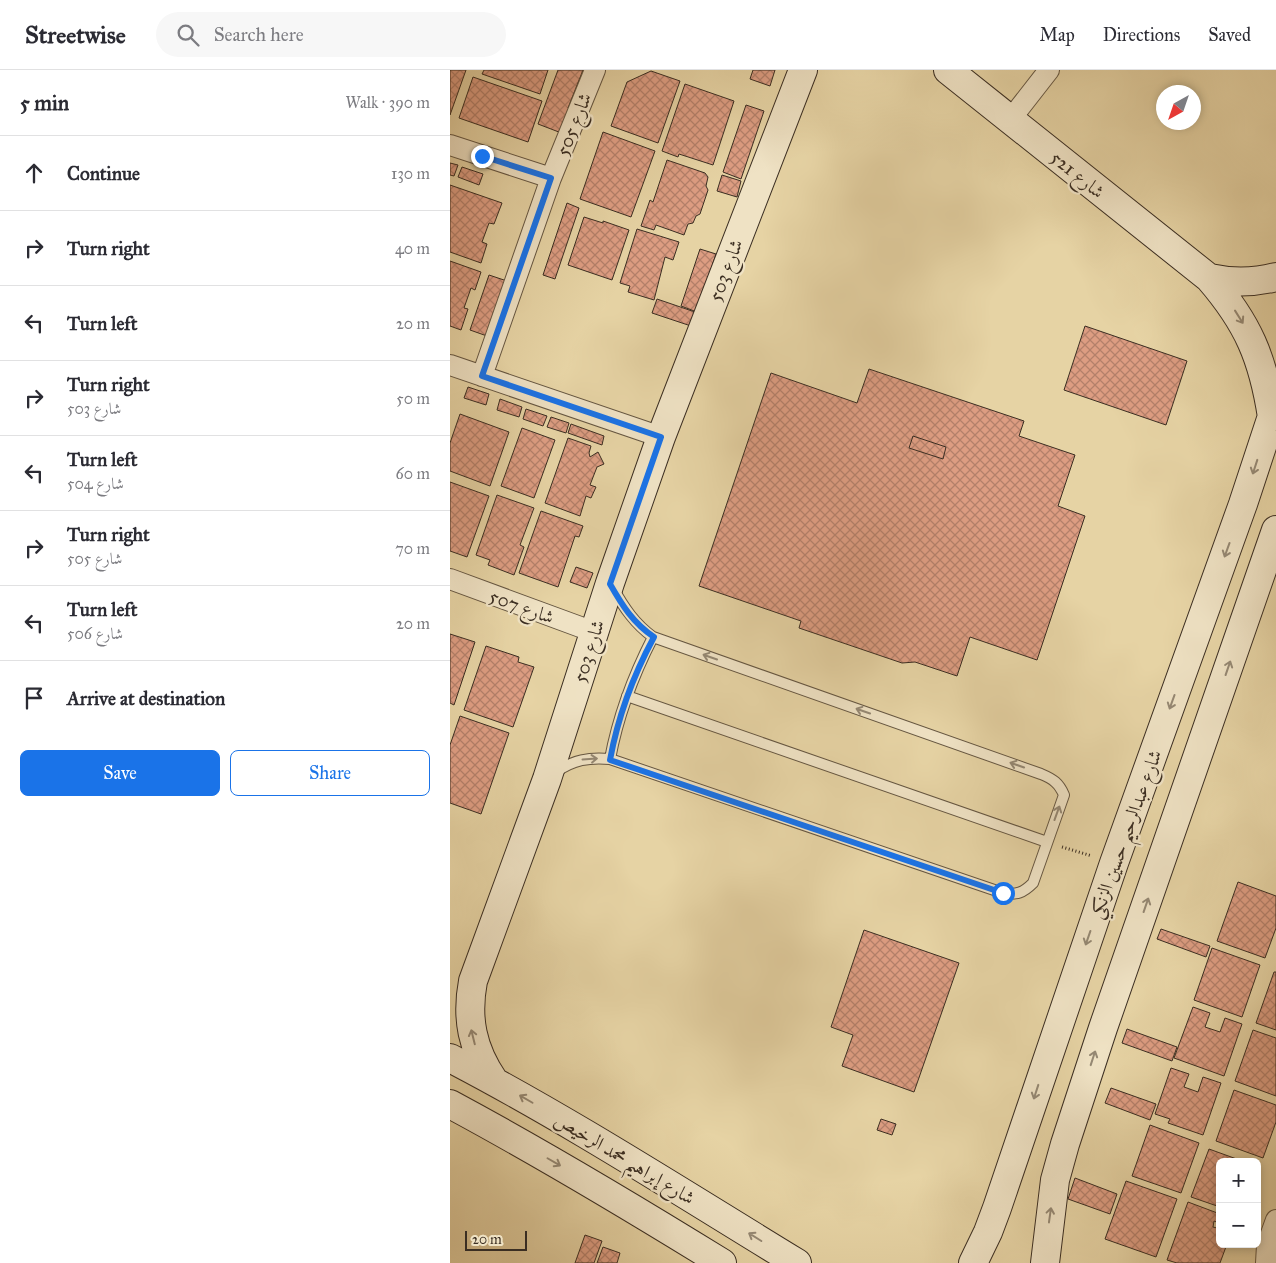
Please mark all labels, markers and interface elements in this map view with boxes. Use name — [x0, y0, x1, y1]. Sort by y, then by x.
search box — [156, 12, 506, 57]
text: Streetwise — [25, 20, 126, 50]
icon: search — [174, 21, 202, 49]
text: Search here — [214, 23, 304, 46]
text: Map — [1039, 24, 1075, 46]
text: Directions — [1103, 24, 1180, 46]
text: Saved — [1208, 24, 1251, 46]
north arrow — [1156, 85, 1201, 130]
street label: شارع 505 — [550, 89, 600, 161]
text: 5 min — [20, 90, 69, 116]
text: Walk · 390 m — [345, 93, 430, 112]
route end — [471, 145, 494, 168]
street label: شارع 521 — [1044, 146, 1109, 206]
icon: ahead — [20, 159, 48, 187]
text: Continue — [67, 162, 140, 185]
text: 130 m — [391, 164, 430, 183]
icon: right — [20, 234, 48, 262]
street label: شارع 503 — [703, 236, 752, 306]
text: Turn right — [67, 237, 150, 260]
text: 40 m — [395, 239, 430, 258]
icon: left — [20, 309, 48, 337]
one-way arrow — [1234, 309, 1244, 323]
text: Turn left — [67, 312, 137, 335]
text: 20 m — [396, 314, 430, 333]
text: Turn right — [67, 373, 150, 396]
icon: right — [20, 384, 48, 412]
text: 50 m — [396, 389, 430, 408]
text: شارع 503 — [67, 399, 121, 418]
text: Turn left — [67, 448, 137, 471]
icon: left — [20, 459, 48, 487]
one-way arrow — [1250, 459, 1260, 475]
text: 60 m — [396, 464, 430, 483]
text: شارع 504 — [67, 474, 124, 493]
text: Turn right — [67, 523, 150, 546]
icon: right — [20, 534, 48, 562]
text: 70 m — [395, 539, 430, 558]
one-way arrow — [1222, 541, 1231, 557]
text: شارع 505 — [67, 549, 122, 568]
street label: شارع 507 — [485, 584, 557, 633]
text: Turn left — [67, 598, 137, 621]
icon: left — [20, 609, 48, 637]
text: 20 m — [396, 614, 430, 633]
street label: شارع 503 — [568, 617, 613, 687]
text: شارع 506 — [67, 624, 123, 643]
one-way arrow — [703, 652, 718, 661]
one-way arrow — [1224, 661, 1233, 677]
icon: arrive — [20, 684, 48, 712]
text: Arrive at destination — [67, 687, 225, 710]
one-way arrow — [1167, 694, 1176, 710]
one-way arrow — [856, 706, 872, 715]
street label: شارع عبدالرحيم حسين الزنكي — [1084, 747, 1174, 925]
button: Save — [20, 750, 220, 796]
button: Share — [230, 750, 430, 796]
one-way arrow — [582, 754, 598, 764]
one-way arrow — [1009, 760, 1025, 769]
one-way arrow — [1053, 806, 1062, 822]
route start — [992, 882, 1015, 905]
one-way arrow — [1142, 897, 1151, 913]
one-way arrow — [1083, 930, 1092, 945]
one-way arrow — [468, 1029, 477, 1045]
one-way arrow — [1089, 1051, 1099, 1067]
one-way arrow — [1030, 1084, 1040, 1100]
one-way arrow — [520, 1094, 534, 1104]
street label: شارع إبراهيم محمد الرخيص — [546, 1108, 699, 1216]
one-way arrow — [546, 1157, 561, 1167]
map controls — [1216, 1158, 1261, 1248]
button: + — [1216, 1158, 1261, 1203]
button: − — [1216, 1203, 1261, 1248]
one-way arrow — [1045, 1207, 1055, 1223]
scale bar — [465, 1228, 528, 1251]
text: 20 m — [472, 1231, 502, 1248]
one-way arrow — [749, 1232, 763, 1242]

